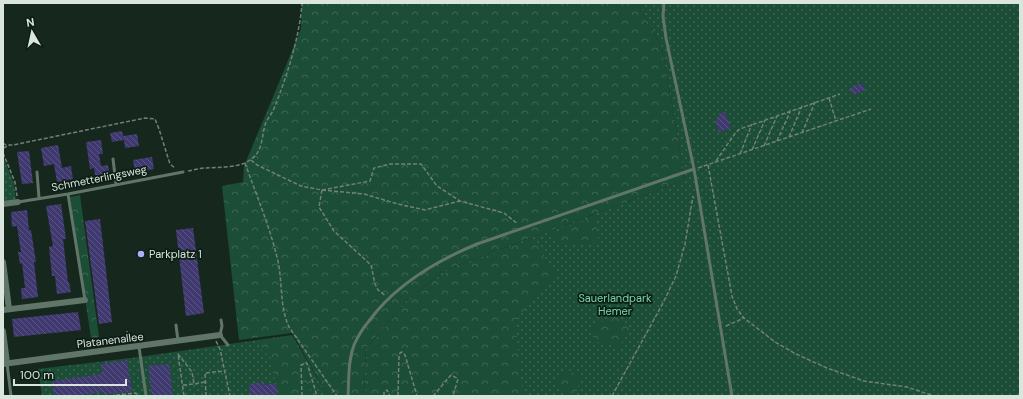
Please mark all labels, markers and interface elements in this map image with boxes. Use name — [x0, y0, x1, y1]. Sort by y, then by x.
north arrow — [12, 12, 52, 52]
text: N — [25, 15, 35, 30]
street label: Schmetterlingsweg — [50, 162, 148, 194]
place label: Parkplatz 1 — [149, 247, 202, 261]
marker: Parkplatz 1 — [136, 249, 146, 259]
park label: Sauerlandpark Hemer — [578, 291, 652, 318]
street label: Platanenallee — [76, 329, 144, 351]
scale bar — [14, 361, 126, 387]
text: 100 m — [20, 367, 54, 383]

